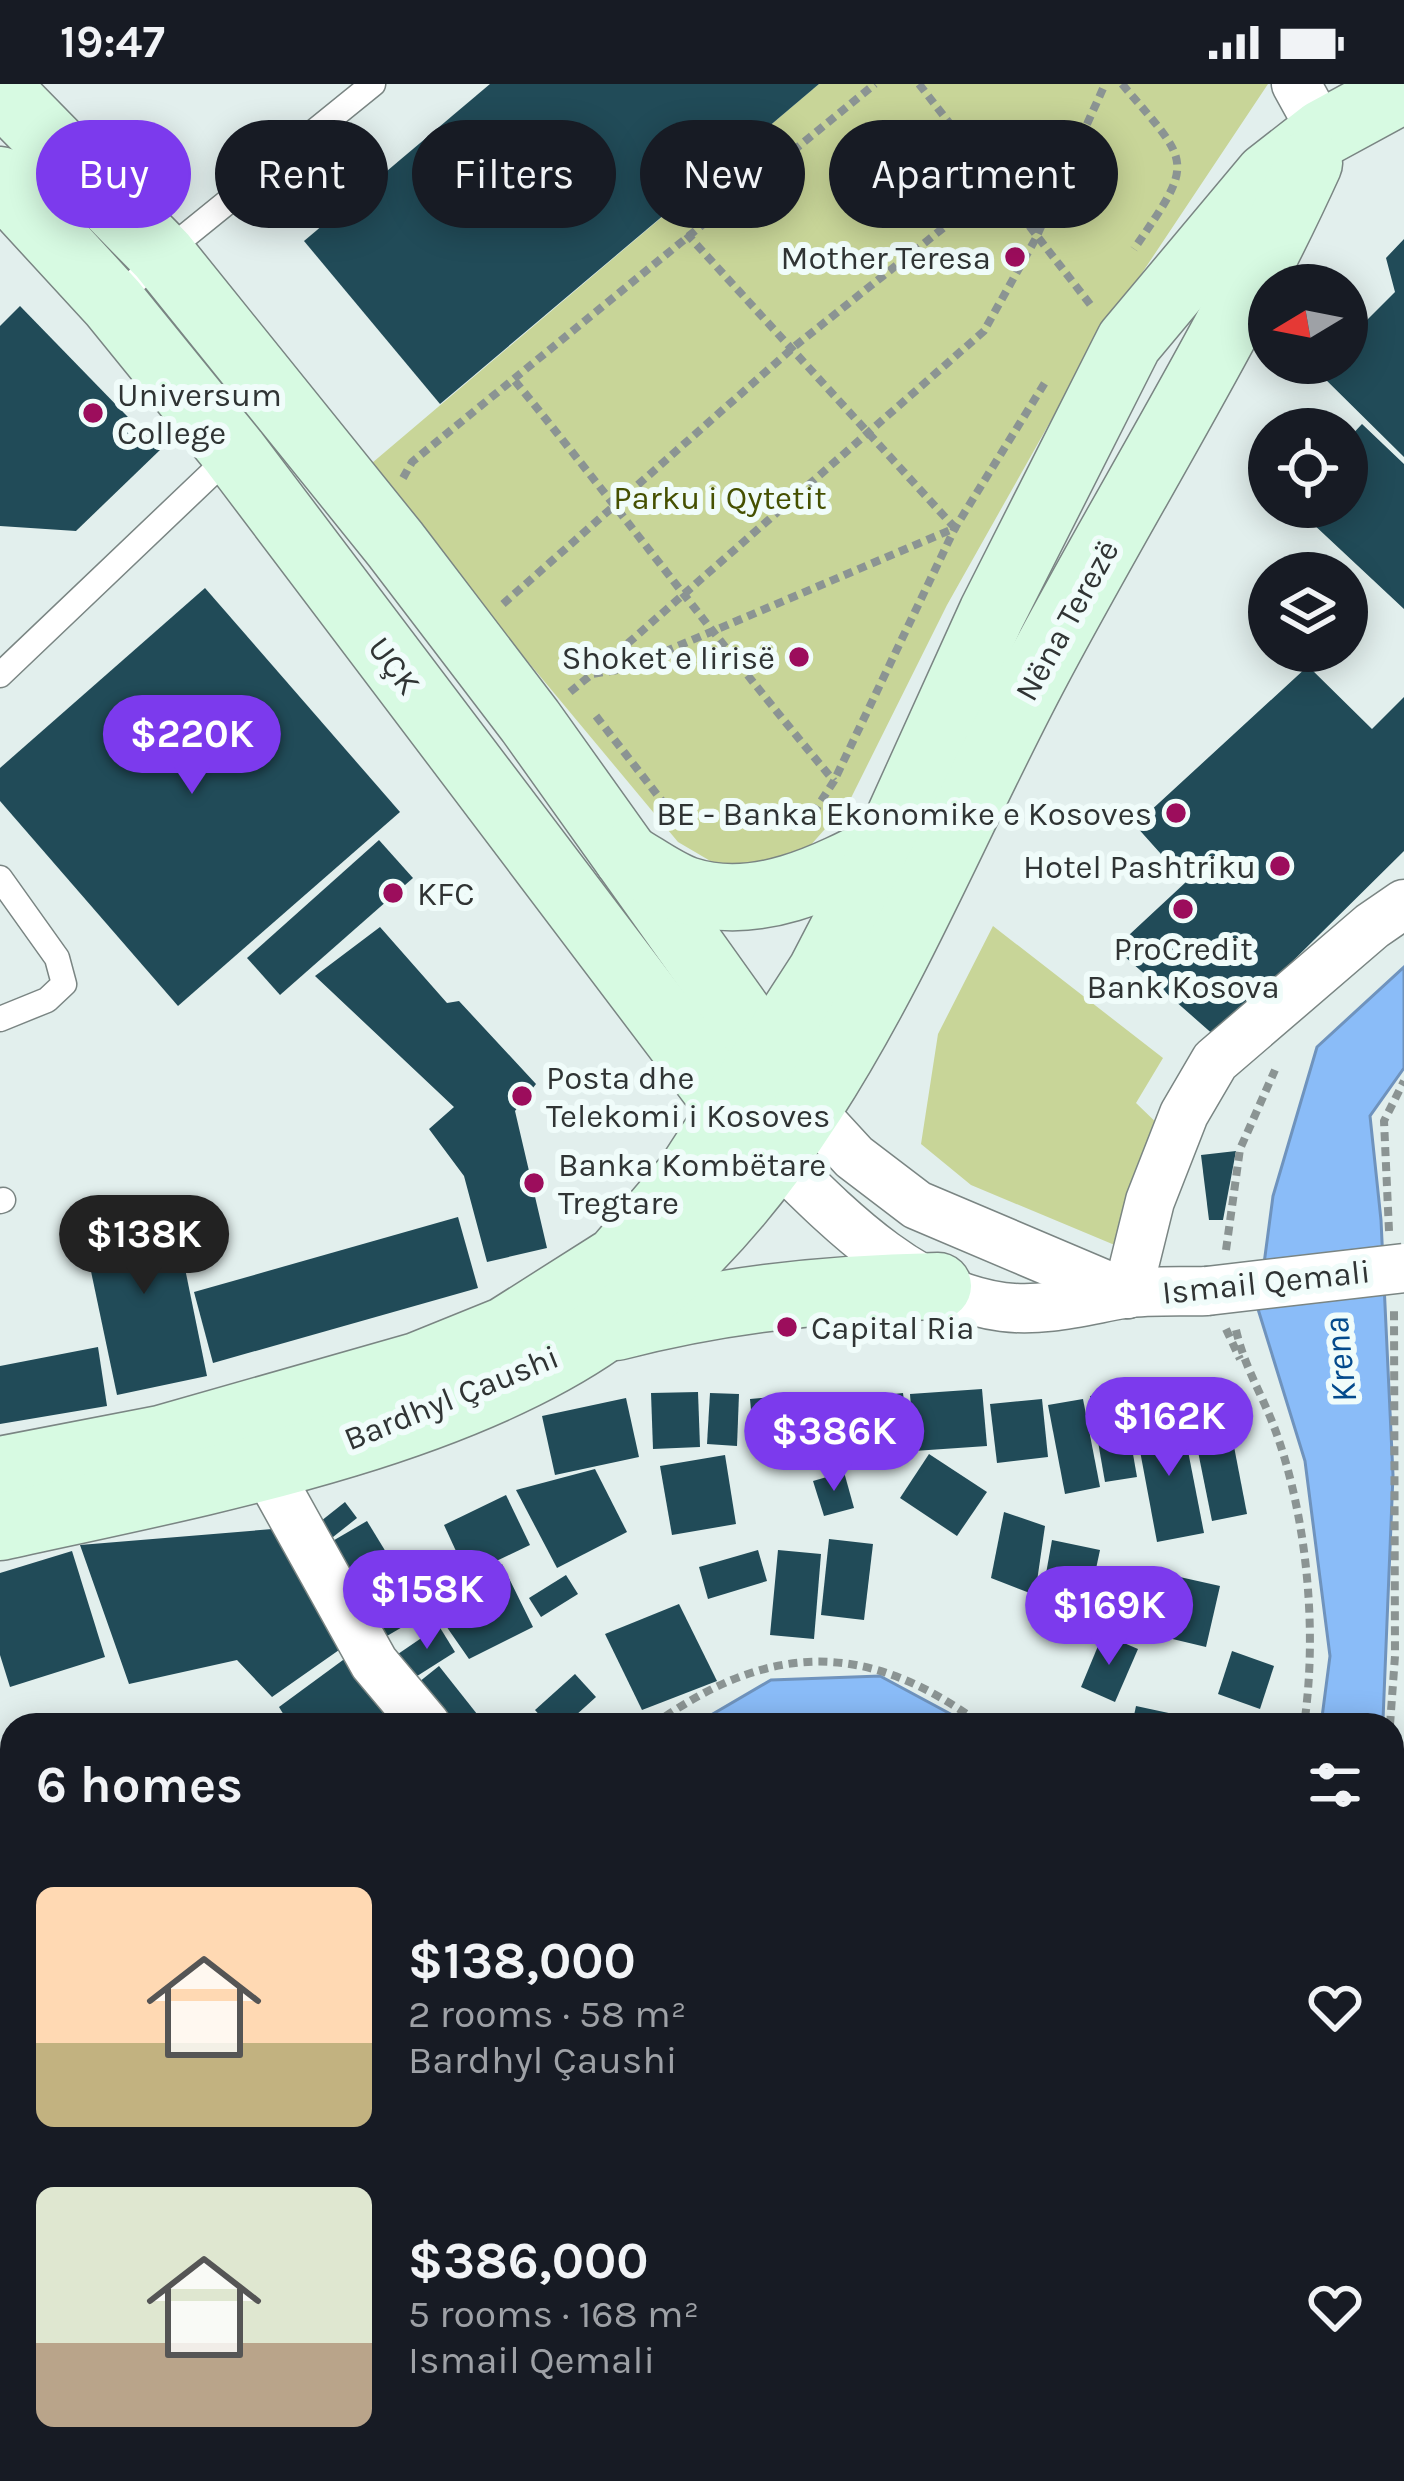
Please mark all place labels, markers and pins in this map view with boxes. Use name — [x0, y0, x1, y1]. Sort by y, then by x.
place label: Mother Teresa — [781, 239, 991, 277]
marker: Mother Teresa — [1002, 244, 1028, 270]
place label: Universum College — [117, 376, 282, 452]
marker: Universum College — [80, 400, 106, 426]
place label: Shoket e lirisë — [561, 639, 775, 677]
marker: Shoket e lirisë — [786, 644, 812, 670]
pin: $220K — [108, 695, 276, 797]
place label: BE - Banka Ekonomike e Kosoves — [656, 795, 1152, 833]
marker: BE - Banka Ekonomike e Kosoves — [1163, 800, 1189, 826]
place label: Hotel Pashtriku — [1023, 848, 1256, 886]
marker: Hotel Pashtriku — [1267, 853, 1293, 879]
place label: KFC — [417, 875, 475, 913]
marker: KFC — [380, 880, 406, 906]
marker: ProCredit Bank Kosova — [1170, 896, 1196, 922]
place label: ProCredit Bank Kosova — [1086, 930, 1280, 1006]
place label: Posta dhe Telekomi i Kosoves — [546, 1059, 830, 1135]
marker: Posta dhe Telekomi i Kosoves — [509, 1083, 535, 1109]
place label: Banka Kombëtare Tregtare — [558, 1146, 826, 1222]
marker: Banka Kombëtare Tregtare — [521, 1170, 547, 1196]
pin: $138K — [60, 1195, 228, 1297]
place label: Capital Ria — [811, 1309, 974, 1347]
marker: Capital Ria — [774, 1314, 800, 1340]
pin: $162K — [1085, 1377, 1253, 1479]
pin: $386K — [750, 1392, 918, 1494]
pin: $158K — [343, 1550, 511, 1652]
pin: $169K — [1025, 1566, 1193, 1668]

